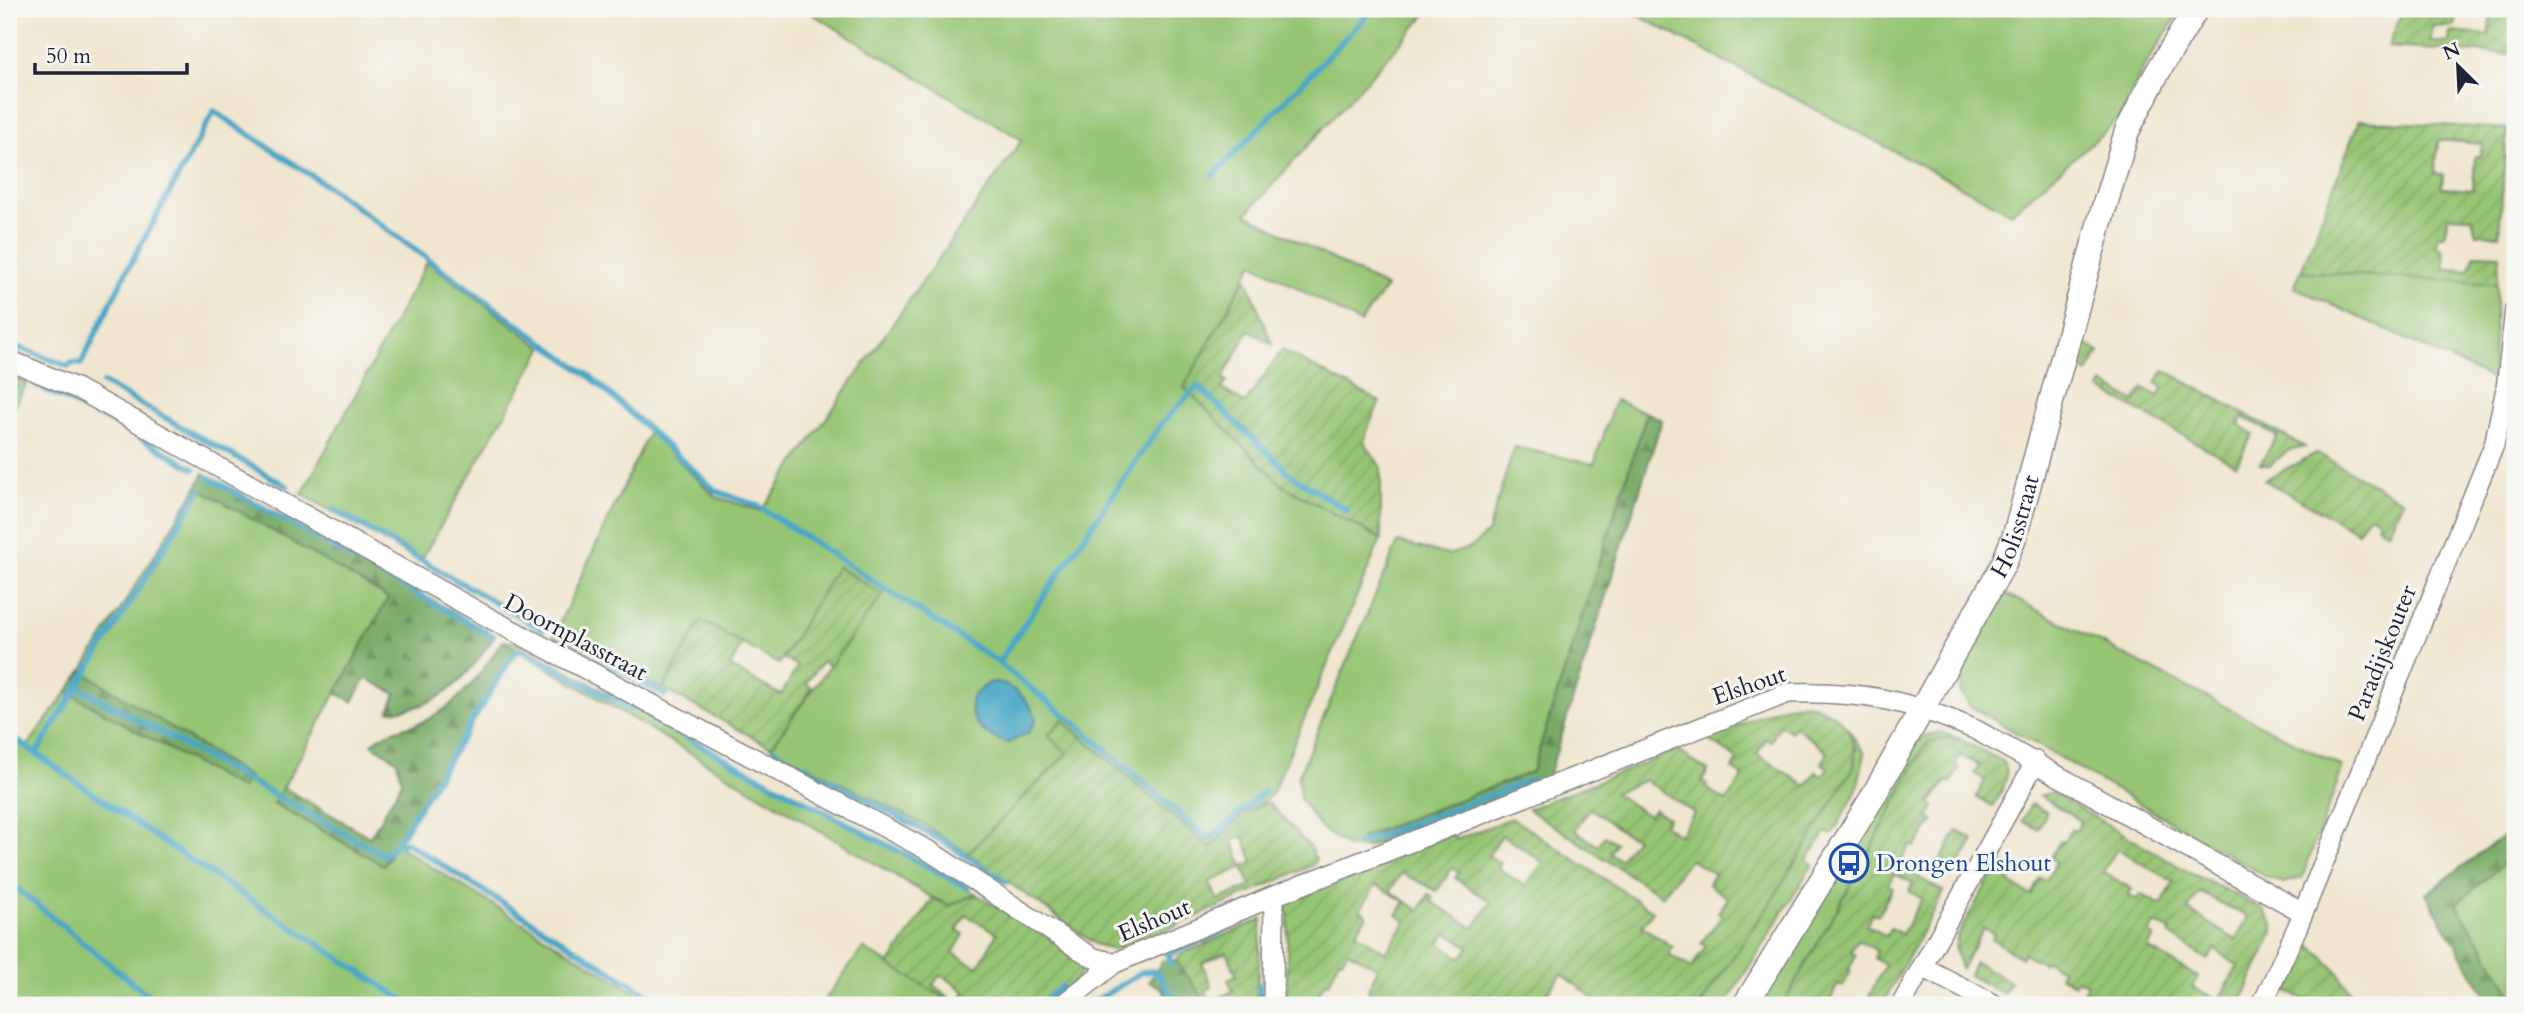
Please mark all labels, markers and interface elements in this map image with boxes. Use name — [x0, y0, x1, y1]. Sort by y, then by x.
scale bar — [35, 32, 187, 76]
north arrow — [2422, 32, 2492, 102]
text: N — [2439, 36, 2465, 67]
text: 50 m — [46, 42, 91, 71]
street label: Holisstraat — [1983, 471, 2048, 584]
street label: Paradijskouter — [2340, 580, 2425, 726]
street label: Doornplasstraat — [498, 586, 654, 689]
street label: Elshout — [1708, 657, 1791, 713]
bus stop icon: Drongen Elshout — [1828, 842, 1870, 884]
place label: Drongen Elshout — [1876, 847, 2052, 880]
street label: Elshout — [1113, 890, 1196, 950]

